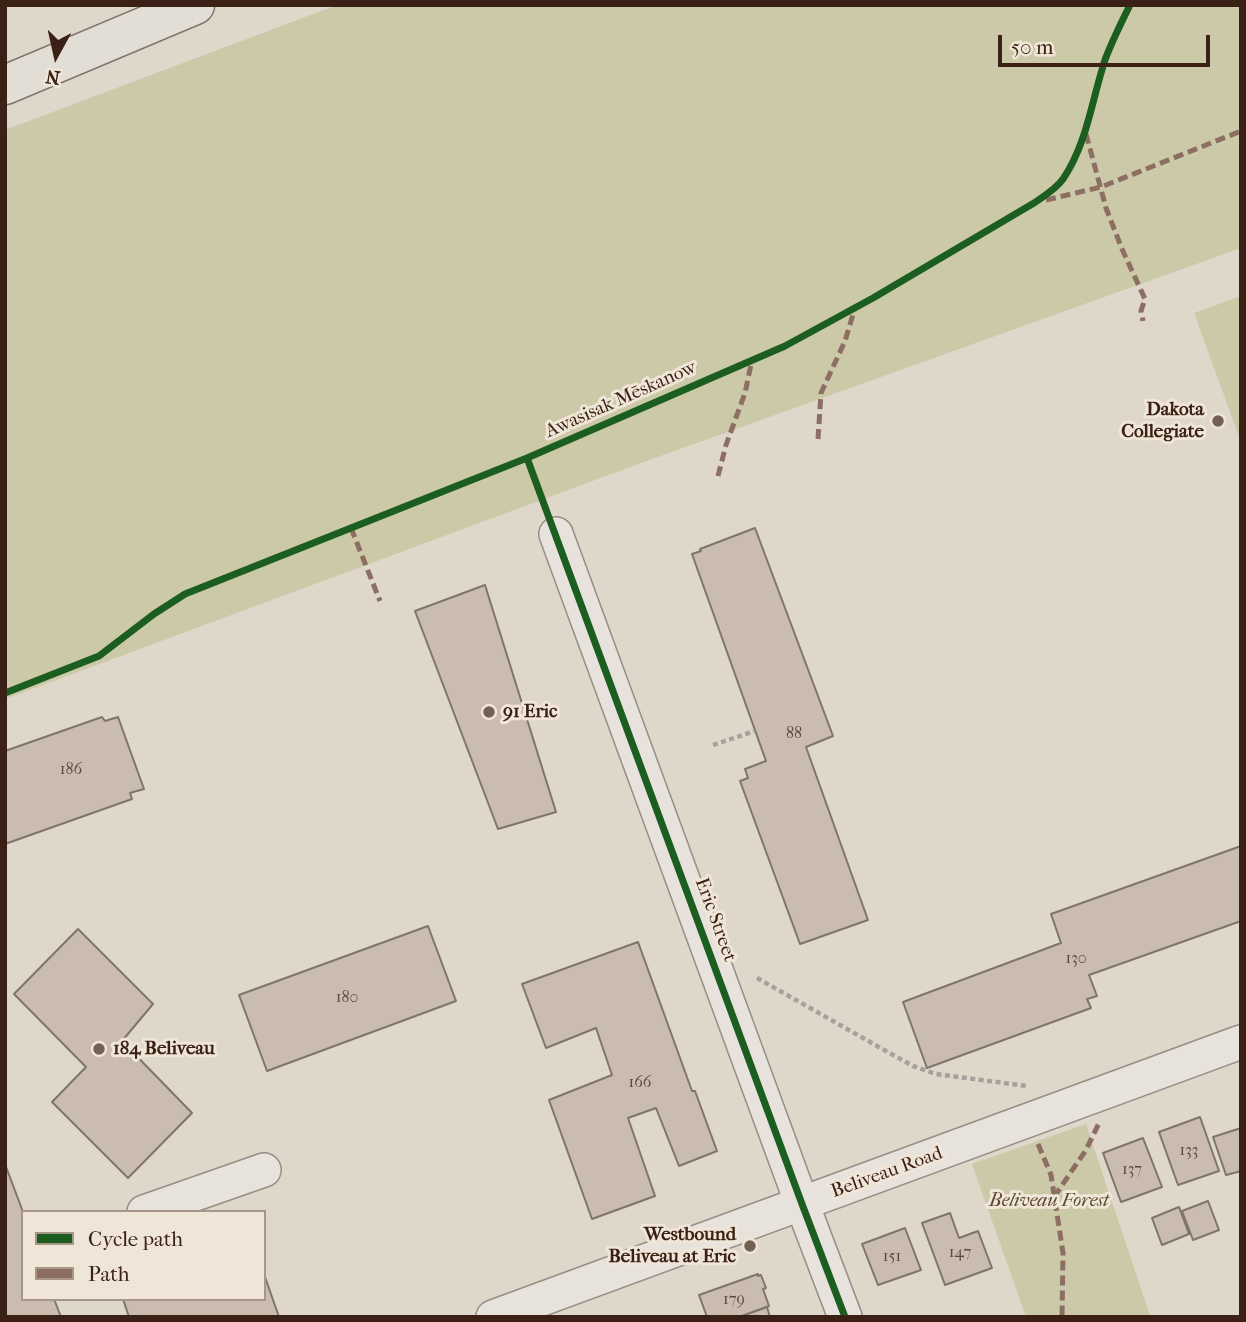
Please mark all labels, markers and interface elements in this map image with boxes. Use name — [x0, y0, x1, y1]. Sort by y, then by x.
north arrow — [21, 21, 91, 91]
scale bar — [1001, 21, 1213, 65]
text: 50 m — [1011, 35, 1054, 59]
text: N — [44, 65, 62, 89]
street label: Awasisak Mēskanow — [542, 356, 700, 444]
place label: Dakota Collegiate — [1121, 399, 1204, 443]
marker: Dakota Collegiate — [1210, 413, 1226, 429]
place label: 91 Eric — [503, 701, 557, 723]
marker: 91 Eric — [481, 704, 497, 720]
house number: 88 — [786, 724, 802, 744]
house number: 186 — [60, 760, 82, 780]
street label: Eric Street — [689, 875, 741, 965]
house number: 130 — [1065, 949, 1087, 969]
house number: 180 — [336, 988, 358, 1008]
place label: 184 Beliveau — [113, 1038, 215, 1060]
marker: 184 Beliveau — [91, 1041, 107, 1057]
house number: 166 — [629, 1073, 651, 1093]
house number: 133 — [1180, 1141, 1198, 1161]
street label: Beliveau Road — [828, 1142, 946, 1204]
house number: 137 — [1122, 1160, 1142, 1180]
park label: Beliveau Forest — [989, 1190, 1109, 1212]
legend — [21, 1210, 266, 1301]
place label: Westbound Beliveau at Eric — [609, 1224, 736, 1268]
text: Cycle path — [88, 1227, 183, 1251]
marker: Westbound Beliveau at Eric — [742, 1238, 758, 1254]
house number: 147 — [949, 1243, 971, 1263]
house number: 151 — [883, 1247, 901, 1267]
text: Path — [88, 1262, 129, 1286]
house number: 179 — [723, 1290, 745, 1310]

